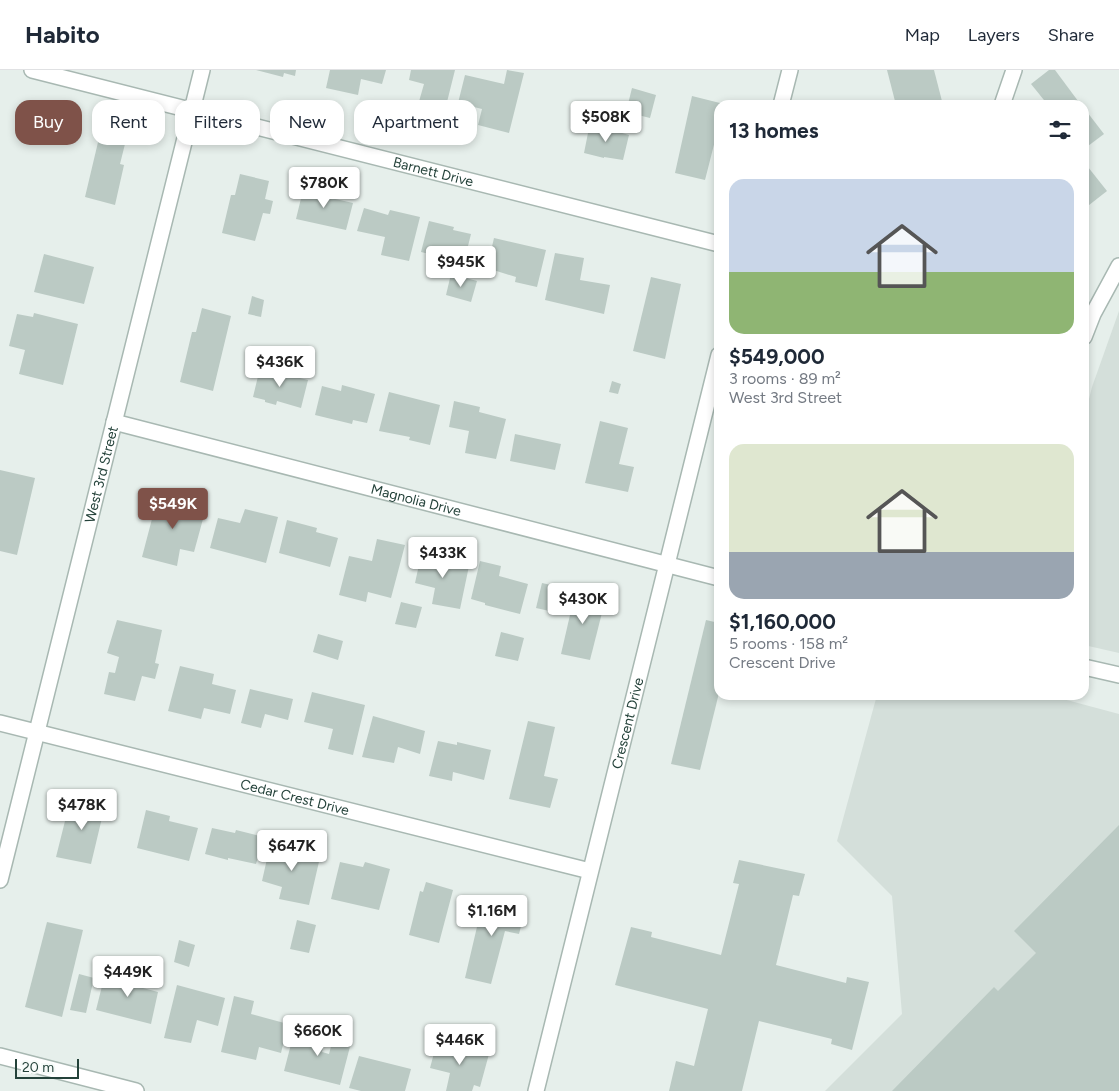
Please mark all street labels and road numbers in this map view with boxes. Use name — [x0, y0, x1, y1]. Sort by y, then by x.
street label: Barnett Drive — [391, 153, 476, 190]
street label: West 3rd Street — [81, 424, 121, 525]
street label: Magnolia Drive — [369, 480, 463, 520]
street label: Crescent Drive — [608, 676, 647, 770]
street label: Cedar Crest Drive — [239, 775, 351, 819]

